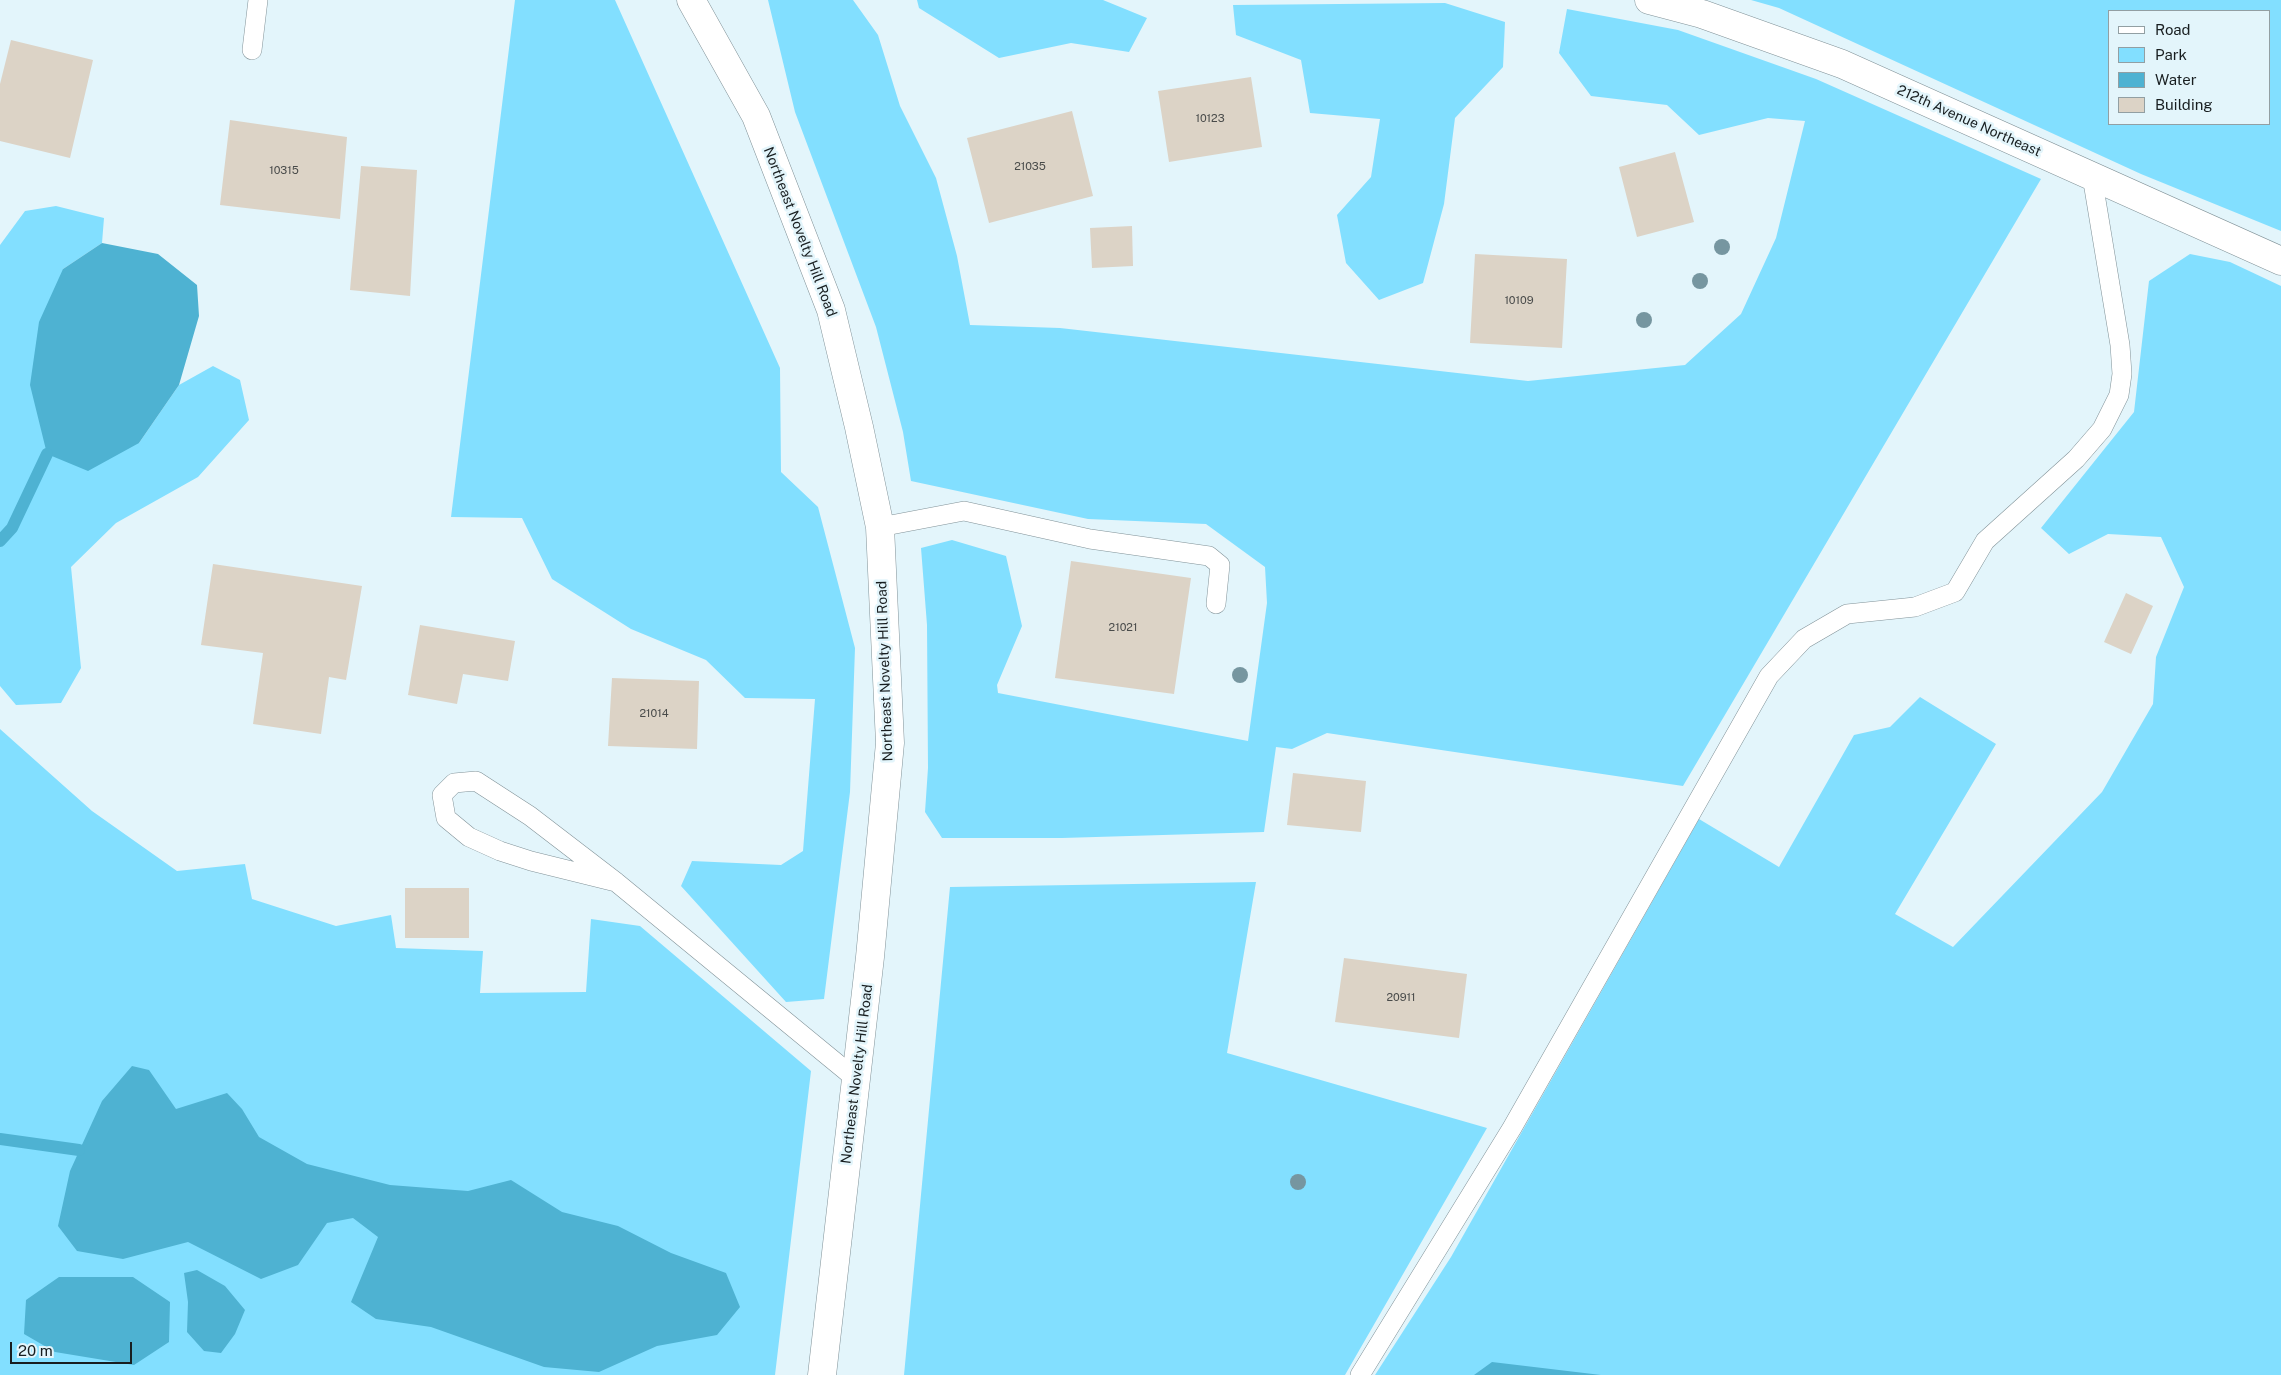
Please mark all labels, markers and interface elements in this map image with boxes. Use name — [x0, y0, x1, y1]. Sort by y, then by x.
legend — [2108, 10, 2271, 125]
text: Road — [2155, 21, 2191, 38]
text: Park — [2155, 46, 2187, 63]
text: Water — [2155, 71, 2197, 88]
street label: 212th Avenue Northeast — [1894, 82, 2044, 160]
text: Building — [2155, 96, 2213, 113]
house number: 10123 — [1195, 112, 1225, 126]
street label: Northeast Novelty Hill Road — [760, 145, 840, 319]
house number: 21035 — [1014, 160, 1046, 174]
house number: 10315 — [269, 164, 299, 178]
house number: 10109 — [1504, 294, 1534, 308]
street label: Northeast Novelty Hill Road — [873, 580, 897, 762]
house number: 21021 — [1109, 621, 1137, 635]
house number: 21014 — [639, 707, 669, 721]
street label: Northeast Novelty Hill Road — [838, 983, 876, 1165]
house number: 20911 — [1386, 991, 1416, 1005]
scale bar — [12, 1332, 135, 1364]
text: 20 m — [18, 1342, 53, 1359]

